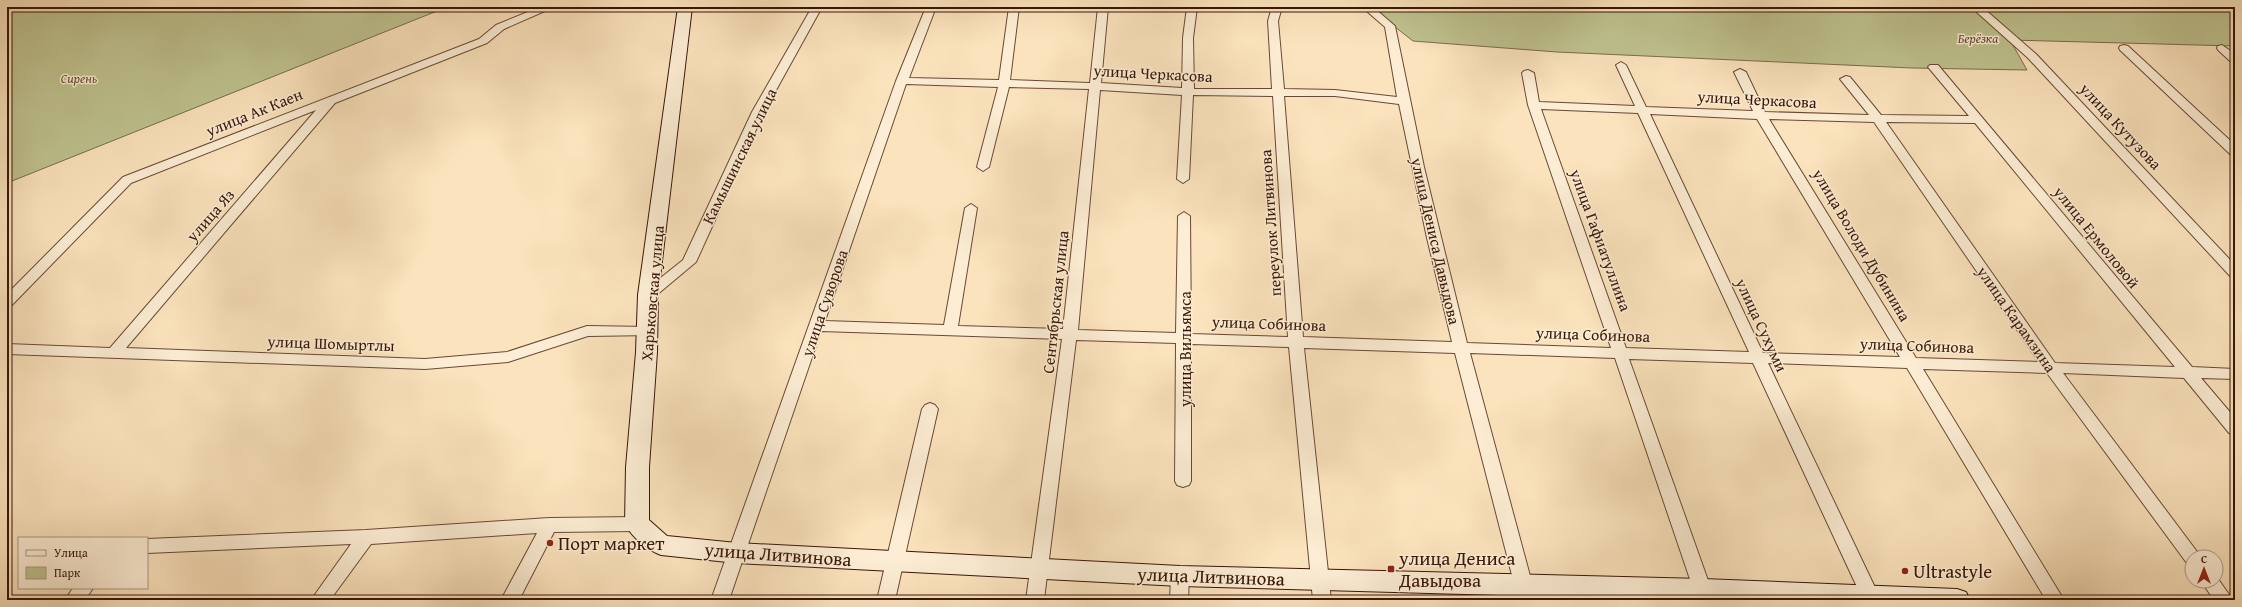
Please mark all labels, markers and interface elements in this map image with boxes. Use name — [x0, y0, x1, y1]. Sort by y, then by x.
park label: Берёзка — [1958, 29, 1998, 48]
street label: улица Черкасова — [1092, 58, 1214, 88]
park label: Сирень — [61, 69, 97, 88]
street label: улица Кутузова — [2074, 76, 2168, 175]
street label: улица Ак Каен — [201, 82, 306, 143]
street label: Камышинская улица — [696, 83, 783, 228]
street label: улица Черкасова — [1696, 84, 1818, 114]
street label: переулок Литвинова — [1253, 148, 1287, 297]
street label: улица Дениса Давыдова — [1405, 154, 1467, 327]
street label: улица Володи Дубинина — [1806, 163, 1917, 326]
street label: улица Гафиатуллина — [1564, 165, 1638, 315]
street label: улица Ермоловой — [2048, 180, 2146, 294]
street label: улица Яз — [180, 183, 240, 247]
street label: Харьковская улица — [634, 224, 670, 362]
street label: Сентябрьская улица — [1036, 229, 1074, 375]
street label: улица Суворова — [794, 246, 854, 361]
street label: улица Карамзина — [1971, 260, 2063, 377]
street label: улица Сухуми — [1729, 273, 1794, 376]
street label: улица Вильямса — [1173, 291, 1197, 408]
street label: улица Собинова — [1211, 309, 1327, 337]
street label: улица Собинова — [1535, 320, 1651, 348]
street label: улица Шомыртлы — [266, 329, 395, 357]
street label: улица Собинова — [1859, 331, 1975, 359]
place label: Порт маркет — [558, 529, 665, 557]
street label: улица Литвинова — [702, 535, 853, 573]
legend — [18, 537, 148, 589]
marker: Порт маркет — [545, 538, 555, 548]
text: Улица — [54, 544, 88, 561]
place label: улица Дениса Давыдова — [1398, 544, 1515, 594]
north arrow — [2184, 549, 2224, 589]
text: С — [2201, 551, 2207, 567]
place label: Ultrastyle — [1913, 557, 1992, 585]
street label: улица Литвинова — [1136, 559, 1285, 593]
text: Парк — [54, 564, 81, 581]
marker: улица Дениса Давыдова — [1386, 564, 1396, 574]
marker: Ultrastyle — [1900, 566, 1910, 576]

